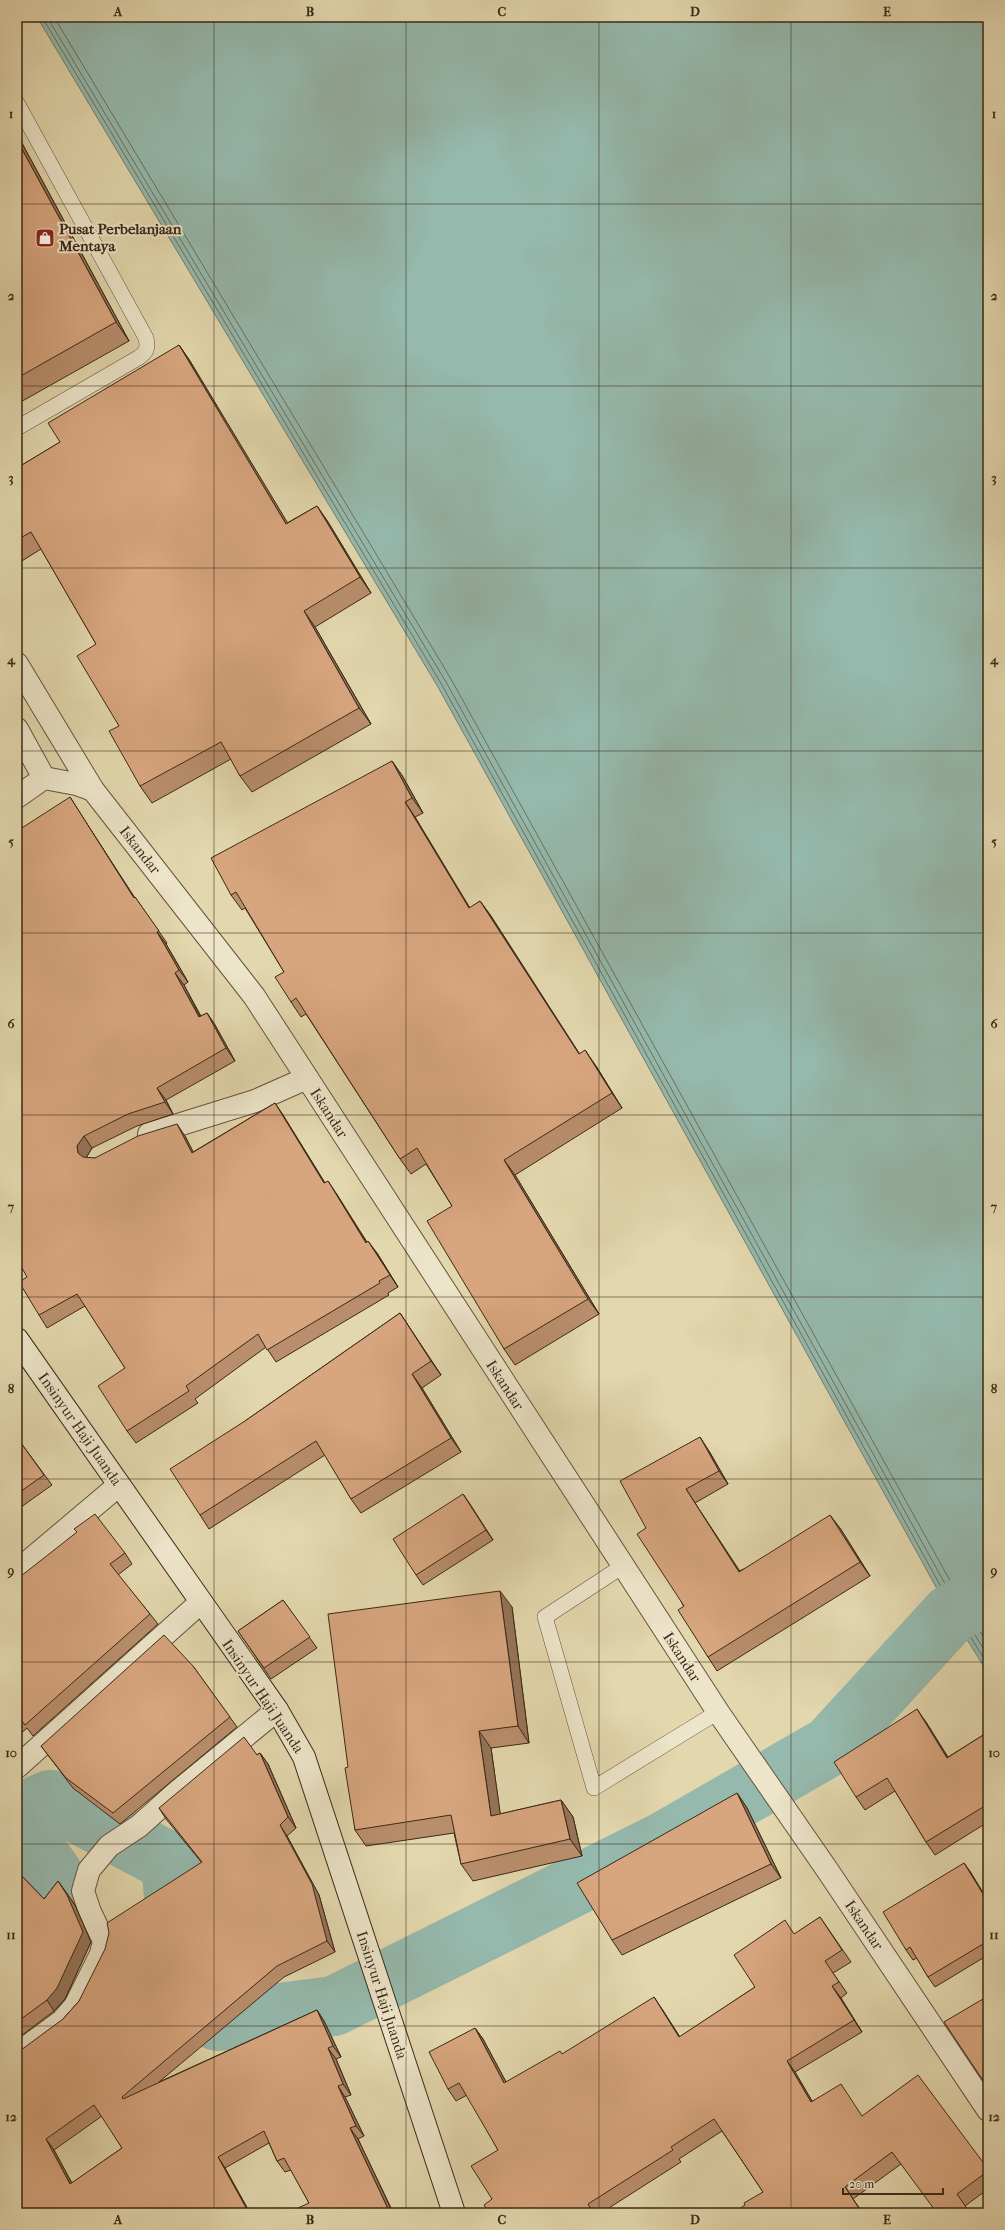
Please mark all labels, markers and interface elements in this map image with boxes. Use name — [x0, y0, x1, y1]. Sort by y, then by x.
text: A — [113, 4, 123, 19]
text: B — [306, 4, 315, 19]
text: C — [498, 4, 507, 19]
text: D — [690, 4, 700, 19]
text: E — [883, 4, 891, 19]
text: 1 — [9, 106, 14, 121]
text: 1 — [992, 106, 997, 121]
place label: Pusat Perbelanjaan Mentaya — [58, 220, 182, 255]
shop icon: Pusat Perbelanjaan Mentaya — [34, 227, 56, 249]
text: 2 — [8, 288, 15, 303]
text: 2 — [991, 288, 998, 303]
text: 3 — [8, 470, 14, 486]
text: 3 — [991, 470, 997, 486]
text: 4 — [6, 652, 16, 668]
text: 4 — [989, 652, 999, 668]
street label: Iskandar — [116, 822, 165, 878]
text: 5 — [8, 834, 14, 849]
text: 5 — [991, 834, 997, 849]
text: 6 — [7, 1016, 15, 1031]
text: 6 — [990, 1016, 998, 1031]
street label: Iskandar — [306, 1085, 352, 1142]
text: 7 — [7, 1199, 15, 1214]
text: 7 — [990, 1199, 998, 1214]
street label: Iskandar — [482, 1357, 528, 1414]
street label: Insinyur Haji Juanda — [34, 1369, 126, 1490]
text: 8 — [8, 1381, 15, 1396]
text: 8 — [991, 1381, 998, 1396]
text: 9 — [7, 1563, 15, 1579]
text: 9 — [990, 1563, 998, 1579]
street label: Iskandar — [659, 1629, 705, 1686]
street label: Insinyur Haji Juanda — [218, 1636, 308, 1757]
text: 10 — [5, 1745, 17, 1760]
text: 10 — [988, 1745, 1000, 1760]
street label: Iskandar — [841, 1897, 888, 1954]
text: 11 — [6, 1927, 16, 1942]
text: 11 — [989, 1927, 999, 1942]
street label: Insinyur Haji Juanda — [353, 1929, 412, 2062]
text: 12 — [5, 2109, 17, 2124]
text: 12 — [988, 2109, 1000, 2124]
scale bar — [843, 2170, 943, 2196]
text: 20 m — [849, 2177, 874, 2191]
text: A — [113, 2212, 123, 2227]
text: B — [306, 2212, 315, 2227]
text: C — [498, 2212, 507, 2227]
text: D — [690, 2212, 700, 2227]
text: E — [883, 2212, 891, 2227]

